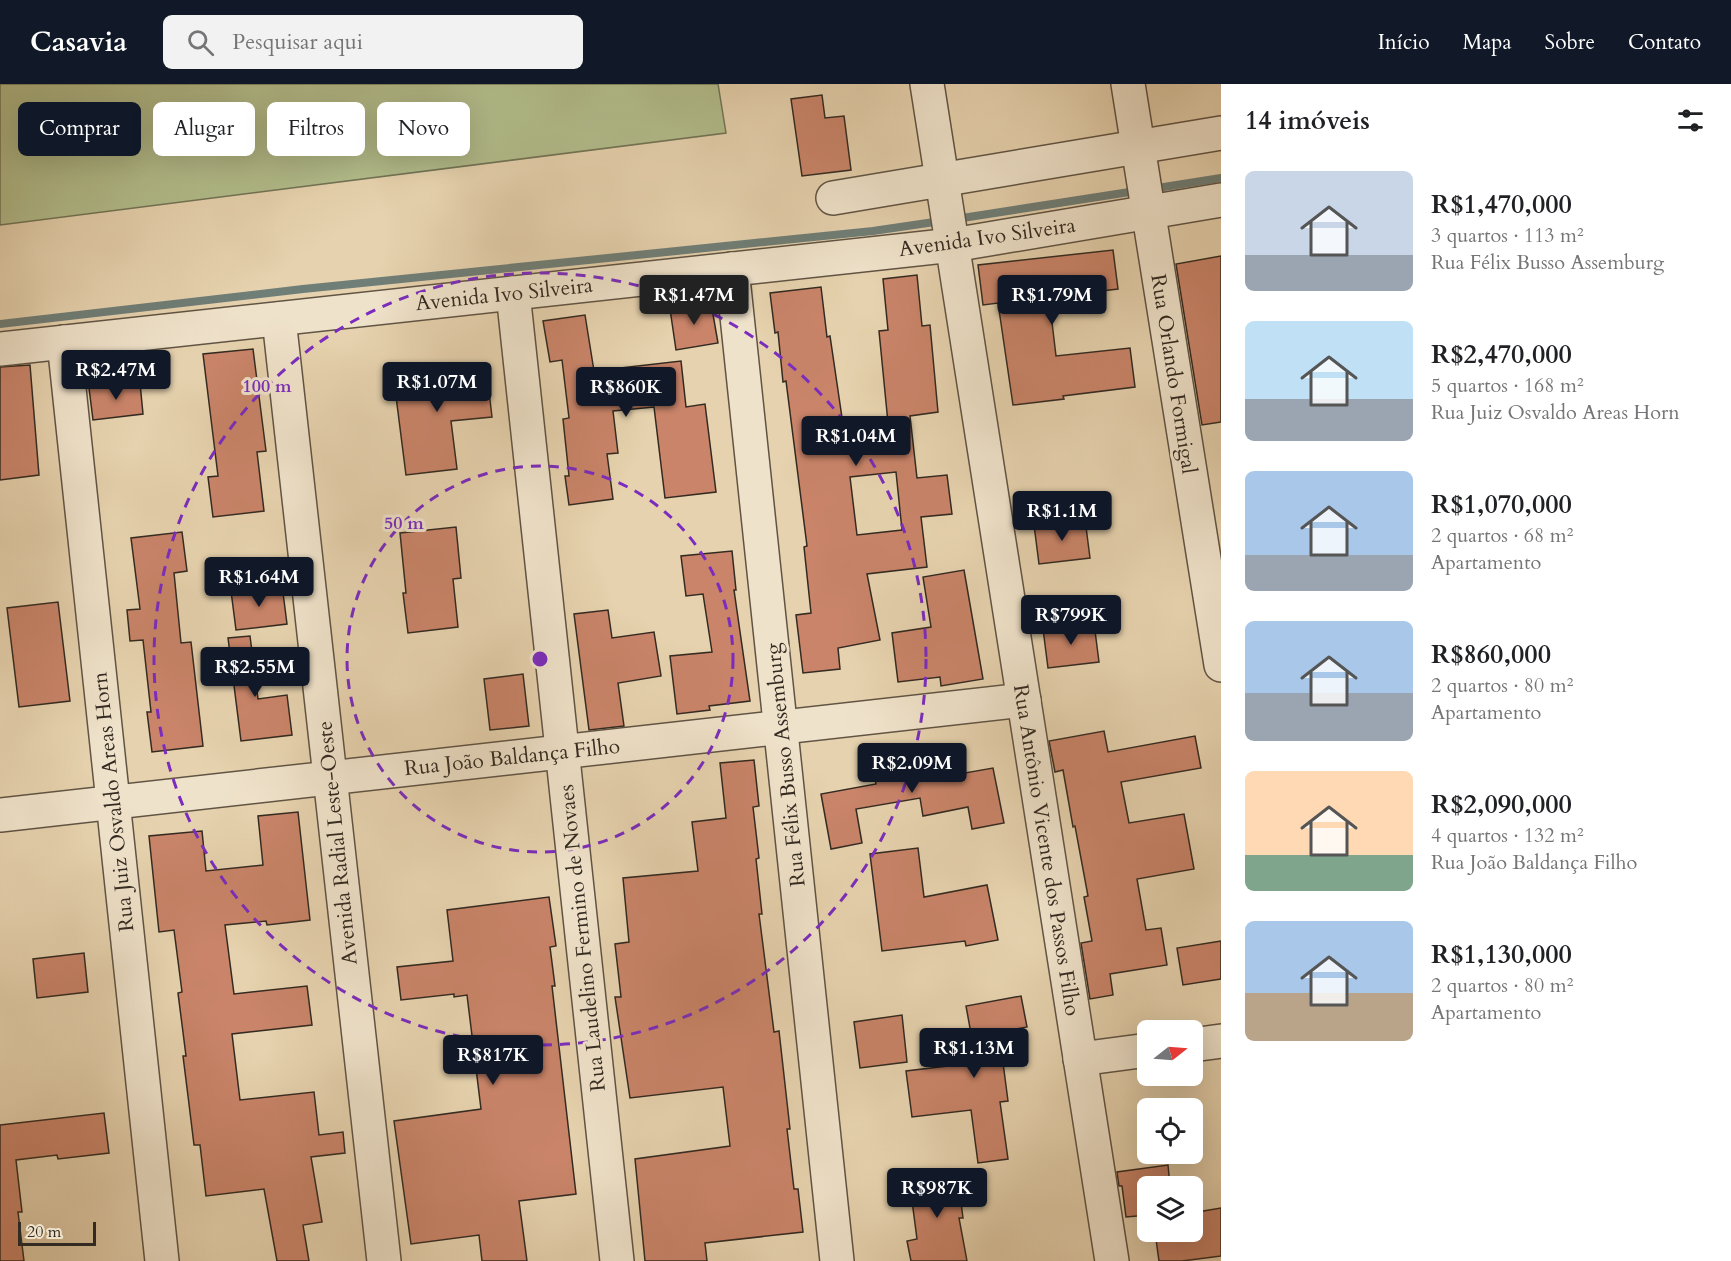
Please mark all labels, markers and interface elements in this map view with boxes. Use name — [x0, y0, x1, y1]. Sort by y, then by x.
search box — [163, 15, 583, 69]
text: Casavia — [30, 23, 127, 61]
icon: search — [184, 26, 217, 59]
text: Pesquisar aqui — [232, 27, 363, 57]
text: Início — [1378, 28, 1430, 57]
text: Mapa — [1463, 28, 1512, 57]
text: Sobre — [1545, 28, 1595, 57]
text: Contato — [1628, 28, 1701, 57]
chip: Comprar — [18, 102, 141, 156]
chip: Alugar — [153, 102, 255, 156]
chip: Filtros — [267, 102, 365, 156]
chip: Novo — [377, 102, 470, 156]
text: 14 imóveis — [1245, 103, 1370, 138]
icon: filters — [1674, 104, 1707, 137]
text: R$1,470,000 — [1431, 187, 1572, 222]
icon: home — [1293, 195, 1365, 267]
street label: Avenida Ivo Silveira — [897, 211, 1077, 264]
text: 3 quartos · 113 m² — [1431, 222, 1584, 249]
text: Rua Félix Busso Assemburg — [1431, 249, 1664, 276]
street label: Avenida Ivo Silveira — [414, 271, 594, 318]
street label: Rua Orlando Formigal — [1143, 272, 1204, 476]
pin: R$1.47M — [639, 275, 749, 326]
pin: R$1.79M — [997, 275, 1107, 326]
text: R$1.47M — [654, 281, 734, 308]
text: R$1.79M — [1012, 281, 1092, 308]
text: R$2,470,000 — [1431, 337, 1572, 372]
icon: home — [1293, 345, 1365, 417]
pin: R$2.47M — [61, 350, 171, 401]
text: R$2.47M — [76, 356, 156, 383]
pin: R$1.07M — [382, 362, 492, 413]
pin: R$860K — [577, 367, 675, 418]
text: R$1.07M — [397, 368, 477, 395]
text: 5 quartos · 168 m² — [1431, 372, 1584, 399]
text: R$860K — [590, 373, 662, 400]
text: 100 m — [242, 374, 292, 399]
text: Rua Juiz Osvaldo Areas Horn — [1431, 399, 1680, 426]
pin: R$1.04M — [801, 416, 911, 467]
text: R$1.04M — [816, 422, 896, 449]
text: R$1,070,000 — [1431, 487, 1572, 522]
pin: R$1.1M — [1013, 491, 1111, 542]
icon: home — [1293, 495, 1365, 567]
text: R$1.1M — [1027, 497, 1097, 524]
text: 50 m — [384, 511, 424, 536]
text: 2 quartos · 68 m² — [1431, 522, 1573, 549]
text: Apartamento — [1431, 549, 1541, 576]
pin: R$1.64M — [204, 557, 314, 608]
text: R$1.64M — [219, 563, 299, 590]
pin: R$799K — [1022, 595, 1120, 646]
text: R$799K — [1035, 601, 1107, 628]
text: R$860,000 — [1431, 637, 1551, 672]
street label: Rua Félix Busso Assemburg — [758, 641, 813, 888]
icon: home — [1293, 645, 1365, 717]
pin: R$2.55M — [200, 647, 310, 698]
centre of rings — [530, 649, 550, 669]
text: R$2.55M — [215, 653, 295, 680]
street label: Rua Juiz Osvaldo Areas Horn — [85, 671, 142, 933]
text: 2 quartos · 80 m² — [1431, 672, 1573, 699]
street label: Rua Antônio Vicente dos Passos Filho — [1006, 682, 1087, 1018]
text: Apartamento — [1431, 699, 1541, 726]
street label: Avenida Radial Leste-Oeste — [310, 719, 365, 966]
street label: Rua João Baldança Filho — [403, 732, 621, 783]
pin: R$2.09M — [857, 743, 967, 794]
text: R$2.09M — [872, 749, 952, 776]
street label: Rua Laudelino Fermino de Novaes — [552, 783, 613, 1093]
text: R$2,090,000 — [1431, 787, 1572, 822]
icon: home — [1293, 795, 1365, 867]
text: 4 quartos · 132 m² — [1431, 822, 1584, 849]
text: Rua João Baldança Filho — [1431, 849, 1637, 876]
text: R$1,130,000 — [1431, 937, 1572, 972]
icon: home — [1293, 945, 1365, 1017]
text: 2 quartos · 80 m² — [1431, 972, 1573, 999]
text: Apartamento — [1431, 999, 1541, 1026]
north arrow — [1137, 1020, 1203, 1086]
map controls — [1137, 1020, 1203, 1242]
pin: R$1.13M — [919, 1028, 1029, 1079]
text: R$1.13M — [934, 1034, 1014, 1061]
pin: R$817K — [444, 1035, 542, 1086]
text: R$817K — [457, 1041, 529, 1068]
button: locate — [1137, 1098, 1203, 1164]
pin: R$987K — [888, 1168, 986, 1219]
text: R$987K — [901, 1174, 973, 1201]
button: layers — [1137, 1176, 1203, 1242]
scale bar — [18, 1219, 96, 1246]
text: 20 m — [27, 1221, 61, 1243]

